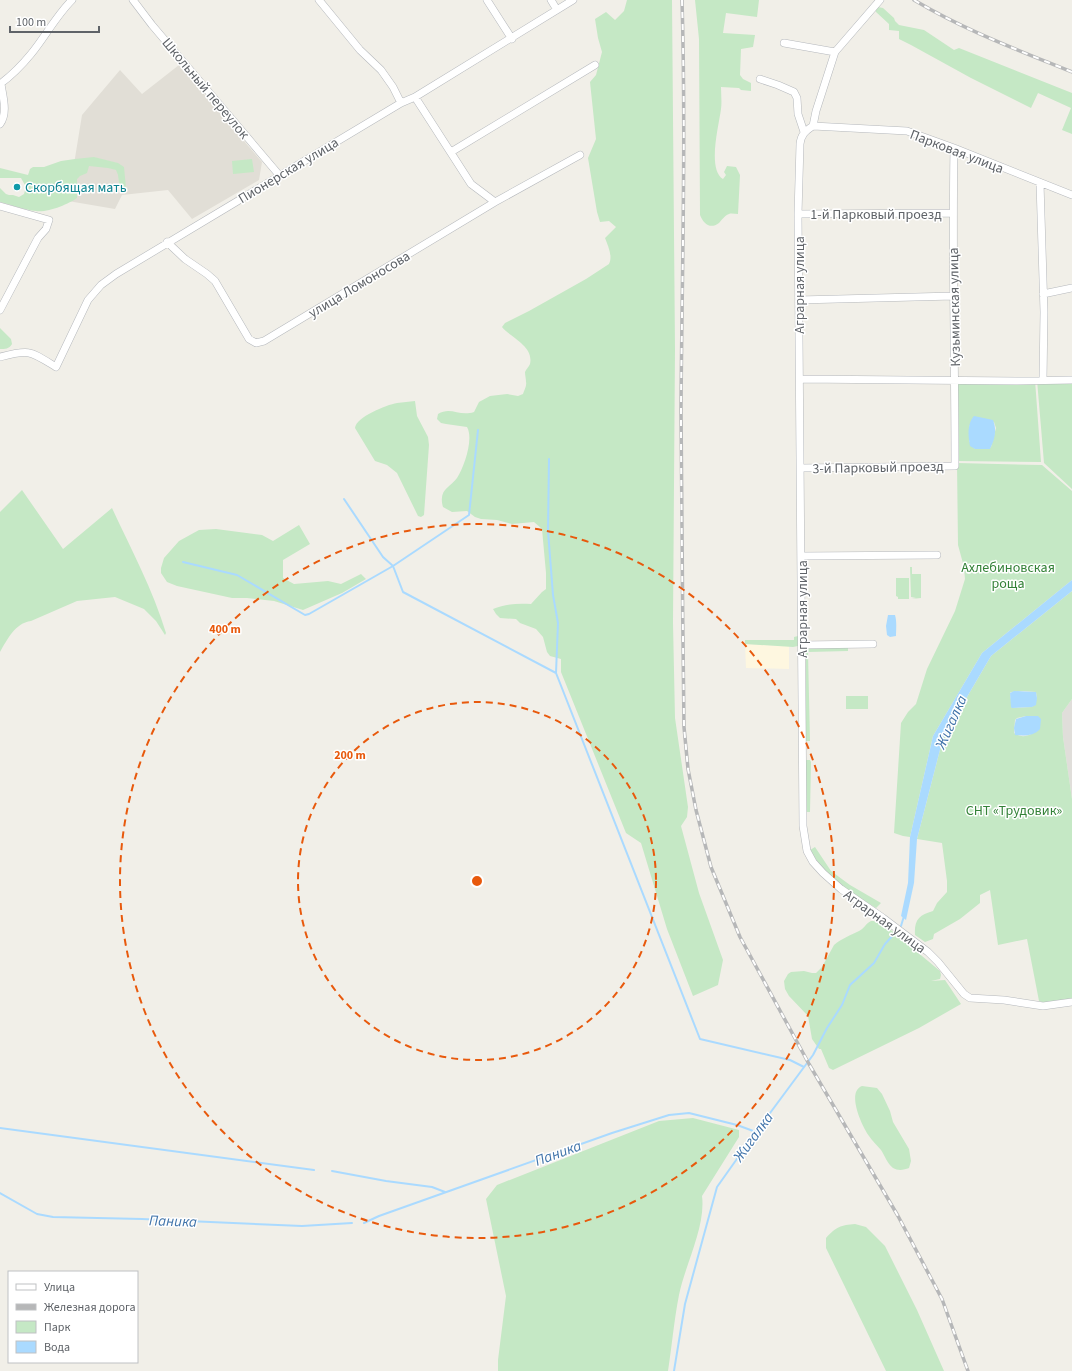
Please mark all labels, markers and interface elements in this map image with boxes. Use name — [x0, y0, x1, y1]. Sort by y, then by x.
scale bar — [10, 8, 99, 34]
text: 100 m — [16, 14, 46, 31]
street label: Школьный переулок — [157, 34, 254, 144]
street label: Парковая улица — [907, 125, 1006, 179]
street label: Пионерская улица — [234, 133, 343, 209]
place label: Скорбящая мать — [25, 178, 127, 198]
marker: Скорбящая мать — [12, 182, 22, 192]
street label: 1-й Парковый проезд — [810, 205, 942, 225]
street label: Аграрная улица — [790, 236, 810, 334]
street label: улица Ломоносова — [305, 247, 414, 323]
street label: Кузьминская улица — [944, 247, 966, 367]
street label: 3-й Парковый проезд — [812, 457, 944, 479]
park label: Ахлебиновская роща — [961, 558, 1055, 594]
street label: Аграрная улица — [793, 560, 813, 658]
text: 400 m — [209, 621, 241, 638]
water label: Жигалка — [930, 692, 973, 753]
text: 200 m — [334, 747, 366, 764]
park label: СНТ «Трудовик» — [966, 801, 1062, 821]
centre of rings — [470, 874, 484, 888]
street label: Аграрная улица — [839, 885, 930, 959]
water label: Жигалка — [728, 1108, 779, 1167]
water label: Паника — [532, 1135, 584, 1172]
water label: Паника — [149, 1210, 197, 1233]
legend — [8, 1271, 138, 1363]
text: Улица — [44, 1279, 75, 1296]
text: Железная дорога — [44, 1299, 136, 1316]
text: Парк — [44, 1319, 70, 1336]
text: Вода — [44, 1339, 70, 1356]

